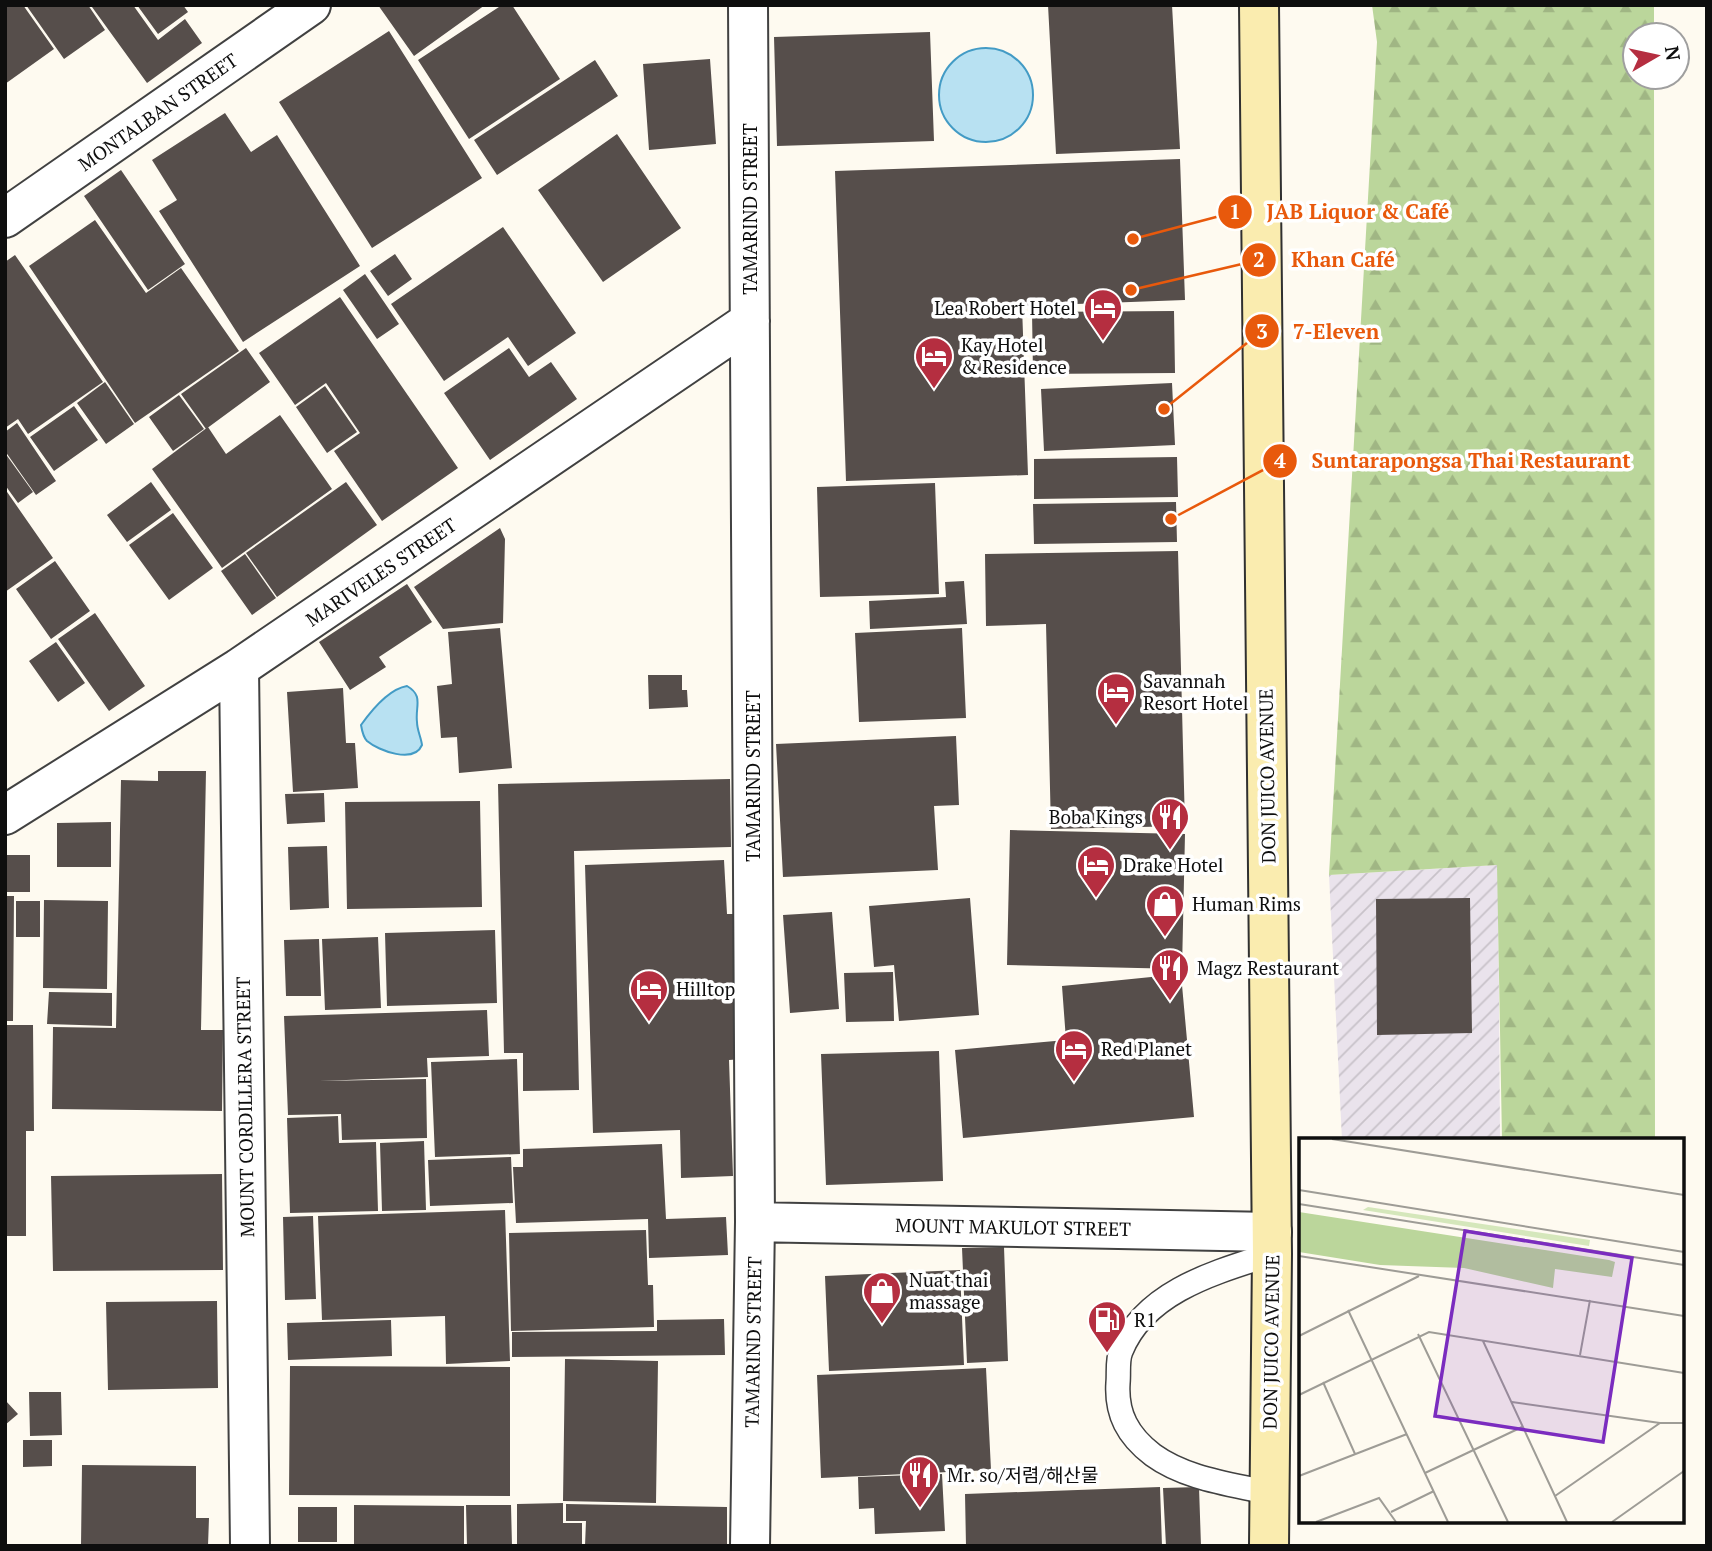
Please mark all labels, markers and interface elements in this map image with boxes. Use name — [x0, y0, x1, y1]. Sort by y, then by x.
north arrow — [1621, 21, 1691, 91]
text: N — [1660, 44, 1687, 63]
street label: MONTALBAN STREET — [73, 47, 243, 176]
street label: TAMARIND STREET — [737, 123, 762, 295]
callout: JAB Liquor & Café — [1217, 191, 1463, 233]
text: 1 — [1229, 197, 1241, 225]
text: JAB Liquor & Café — [1267, 197, 1449, 225]
callout: Khan Café — [1242, 239, 1408, 281]
text: 2 — [1253, 245, 1265, 273]
text: Khan Café — [1291, 245, 1395, 273]
hotel icon: Lea Robert Hotel — [1082, 287, 1124, 342]
place label: Lea Robert Hotel — [934, 295, 1076, 320]
callout: 7-Eleven — [1244, 310, 1394, 352]
text: 3 — [1256, 317, 1268, 345]
text: 7-Eleven — [1293, 317, 1380, 345]
place label: Kay Hotel & Residence — [961, 332, 1067, 379]
hotel icon: Kay Hotel & Residence — [913, 335, 955, 390]
callout: Suntarapongsa Thai Restaurant — [1262, 440, 1644, 482]
text: 4 — [1274, 446, 1286, 474]
text: Suntarapongsa Thai Restaurant — [1311, 446, 1631, 474]
street label: MARIVELES STREET — [301, 512, 461, 631]
place label: Savannah Resort Hotel — [1143, 668, 1248, 715]
hotel icon: Savannah Resort Hotel — [1095, 671, 1137, 726]
street label: DON JUICO AVENUE — [1252, 688, 1281, 864]
street label: TAMARIND STREET — [740, 690, 765, 862]
restaurant icon: Boba Kings — [1149, 796, 1191, 851]
place label: Boba Kings — [1049, 804, 1143, 829]
hotel icon: Drake Hotel — [1075, 844, 1117, 899]
place label: Drake Hotel — [1123, 852, 1224, 877]
shop icon: Human Rims — [1144, 883, 1186, 938]
place label: Human Rims — [1192, 891, 1301, 916]
restaurant icon: Magz Restaurant — [1149, 947, 1191, 1002]
place label: Magz Restaurant — [1197, 955, 1339, 980]
hotel icon: Hilltop — [628, 968, 670, 1023]
street label: MOUNT CORDILLERA STREET — [230, 976, 259, 1238]
place label: Hilltop — [676, 976, 735, 1001]
hotel icon: Red Planet — [1053, 1028, 1095, 1083]
place label: Red Planet — [1101, 1036, 1192, 1061]
inset map — [1299, 1138, 1684, 1523]
street label: MOUNT MAKULOT STREET — [895, 1212, 1131, 1241]
street label: DON JUICO AVENUE — [1256, 1254, 1285, 1430]
street label: TAMARIND STREET — [739, 1256, 766, 1428]
place label: Nuat thai massage — [909, 1267, 989, 1314]
shop icon: Nuat thai massage — [861, 1270, 903, 1325]
fuel station icon: R1 — [1086, 1299, 1128, 1354]
place label: R1 — [1134, 1307, 1156, 1332]
restaurant icon: Mr. so/저렴/해산물 — [899, 1454, 941, 1509]
place label: Mr. so/저렴/해산물 — [947, 1462, 1098, 1487]

